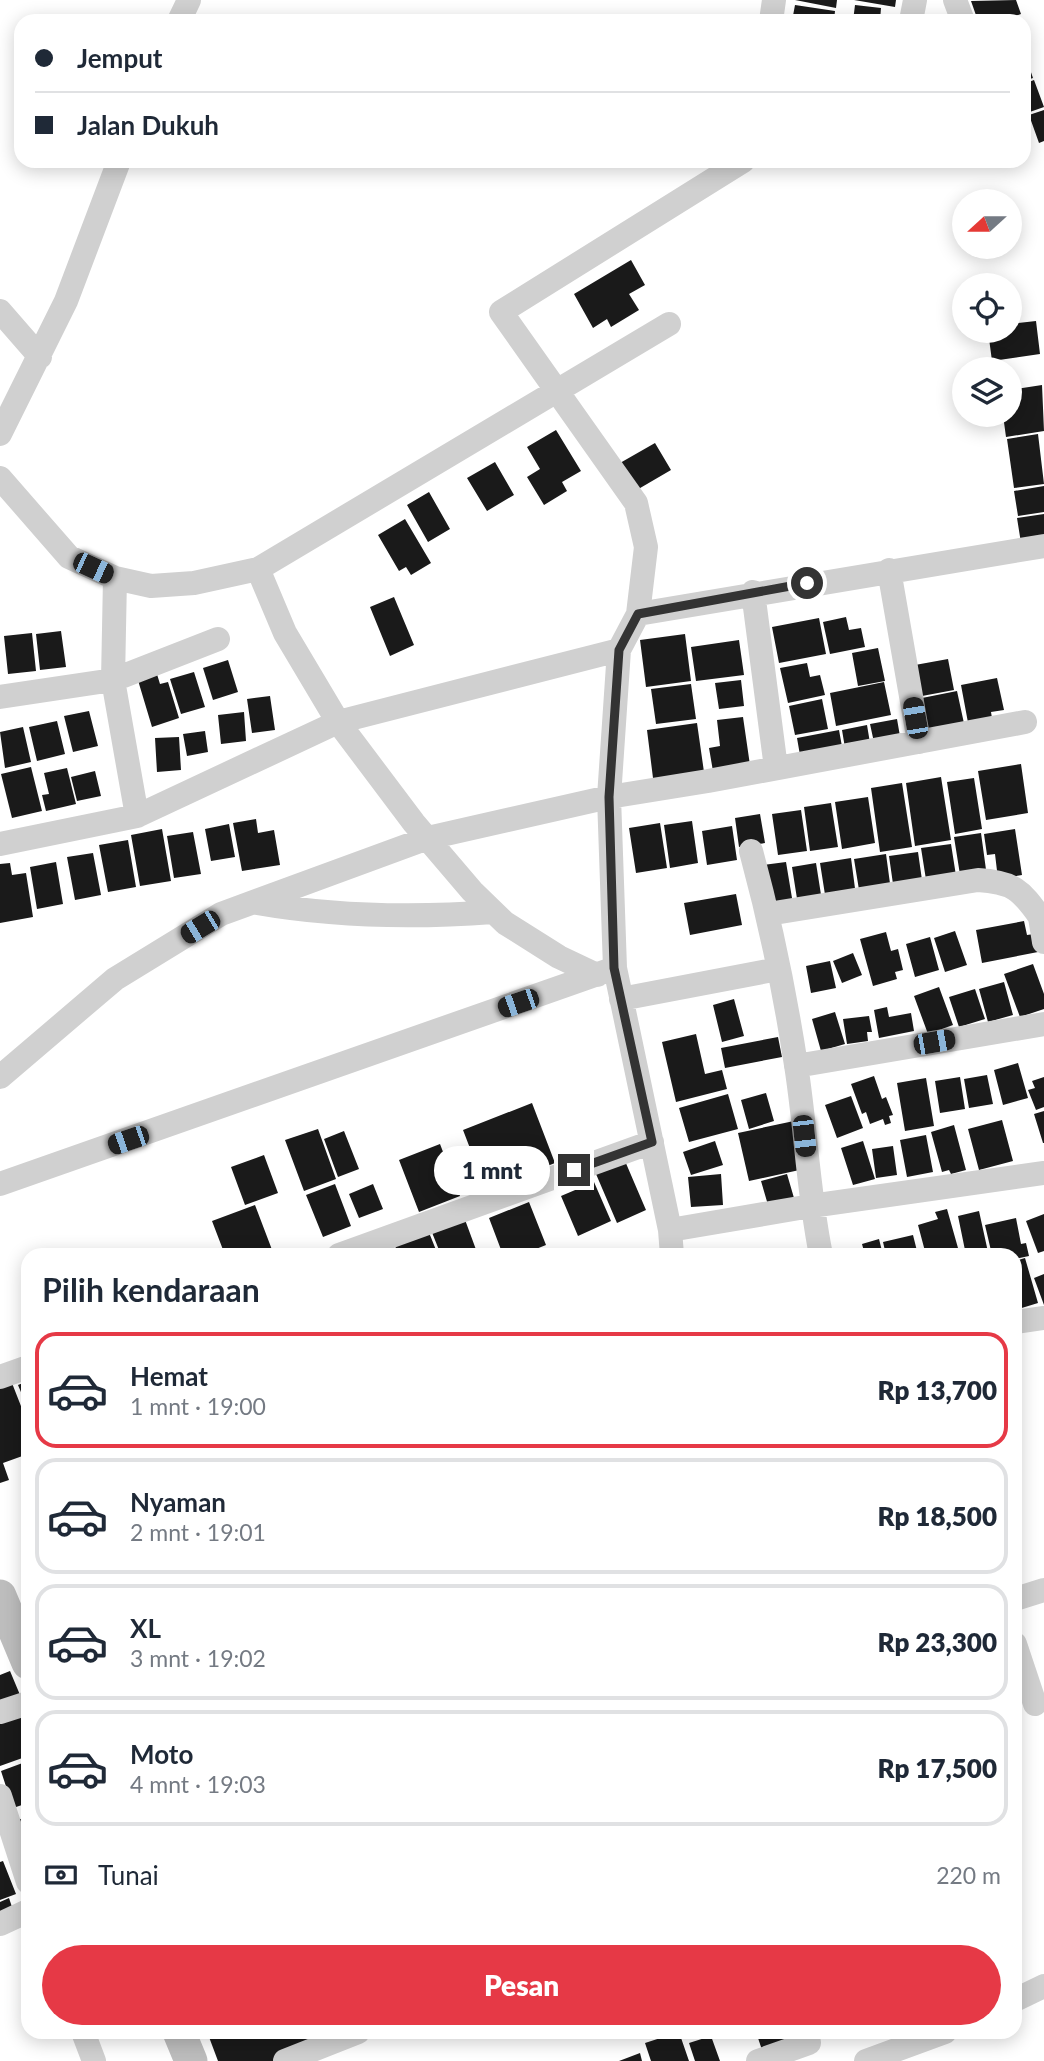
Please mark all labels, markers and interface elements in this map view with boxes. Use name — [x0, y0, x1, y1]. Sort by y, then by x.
text: Jemput — [77, 42, 163, 74]
text: Jalan Dukuh — [77, 109, 219, 141]
north arrow — [952, 189, 1022, 259]
map controls — [952, 189, 1022, 427]
button: locate — [952, 273, 1022, 343]
button: layers — [952, 357, 1022, 427]
car — [70, 550, 117, 586]
route start — [791, 567, 823, 599]
car — [902, 695, 929, 741]
car — [177, 907, 224, 947]
car — [495, 986, 542, 1020]
car — [912, 1028, 957, 1056]
car — [792, 1114, 817, 1158]
car — [105, 1123, 152, 1157]
callout: 1 mnt — [434, 1146, 550, 1194]
route end — [558, 1154, 590, 1186]
text: 1 mnt — [462, 1156, 522, 1184]
text: Pilih kendaraan — [42, 1270, 260, 1309]
icon: car — [46, 1359, 109, 1422]
text: Hemat — [130, 1360, 208, 1392]
text: Rp 13,700 — [877, 1374, 997, 1406]
text: 1 mnt · 19:00 — [130, 1392, 266, 1420]
icon: car — [46, 1485, 109, 1548]
text: Nyaman — [130, 1486, 226, 1518]
text: Rp 18,500 — [877, 1500, 997, 1532]
text: 2 mnt · 19:01 — [130, 1518, 266, 1546]
icon: car — [46, 1611, 109, 1674]
text: XL — [130, 1612, 161, 1644]
text: Rp 23,300 — [877, 1626, 997, 1658]
text: 3 mnt · 19:02 — [130, 1644, 266, 1672]
icon: car — [46, 1737, 109, 1800]
text: Moto — [130, 1738, 193, 1770]
text: Rp 17,500 — [877, 1752, 997, 1784]
text: 4 mnt · 19:03 — [130, 1770, 266, 1798]
icon: cash — [42, 1856, 80, 1894]
text: Tunai — [98, 1859, 159, 1891]
text: 220 m — [936, 1861, 1001, 1889]
button: Pesan — [42, 1945, 1001, 2025]

